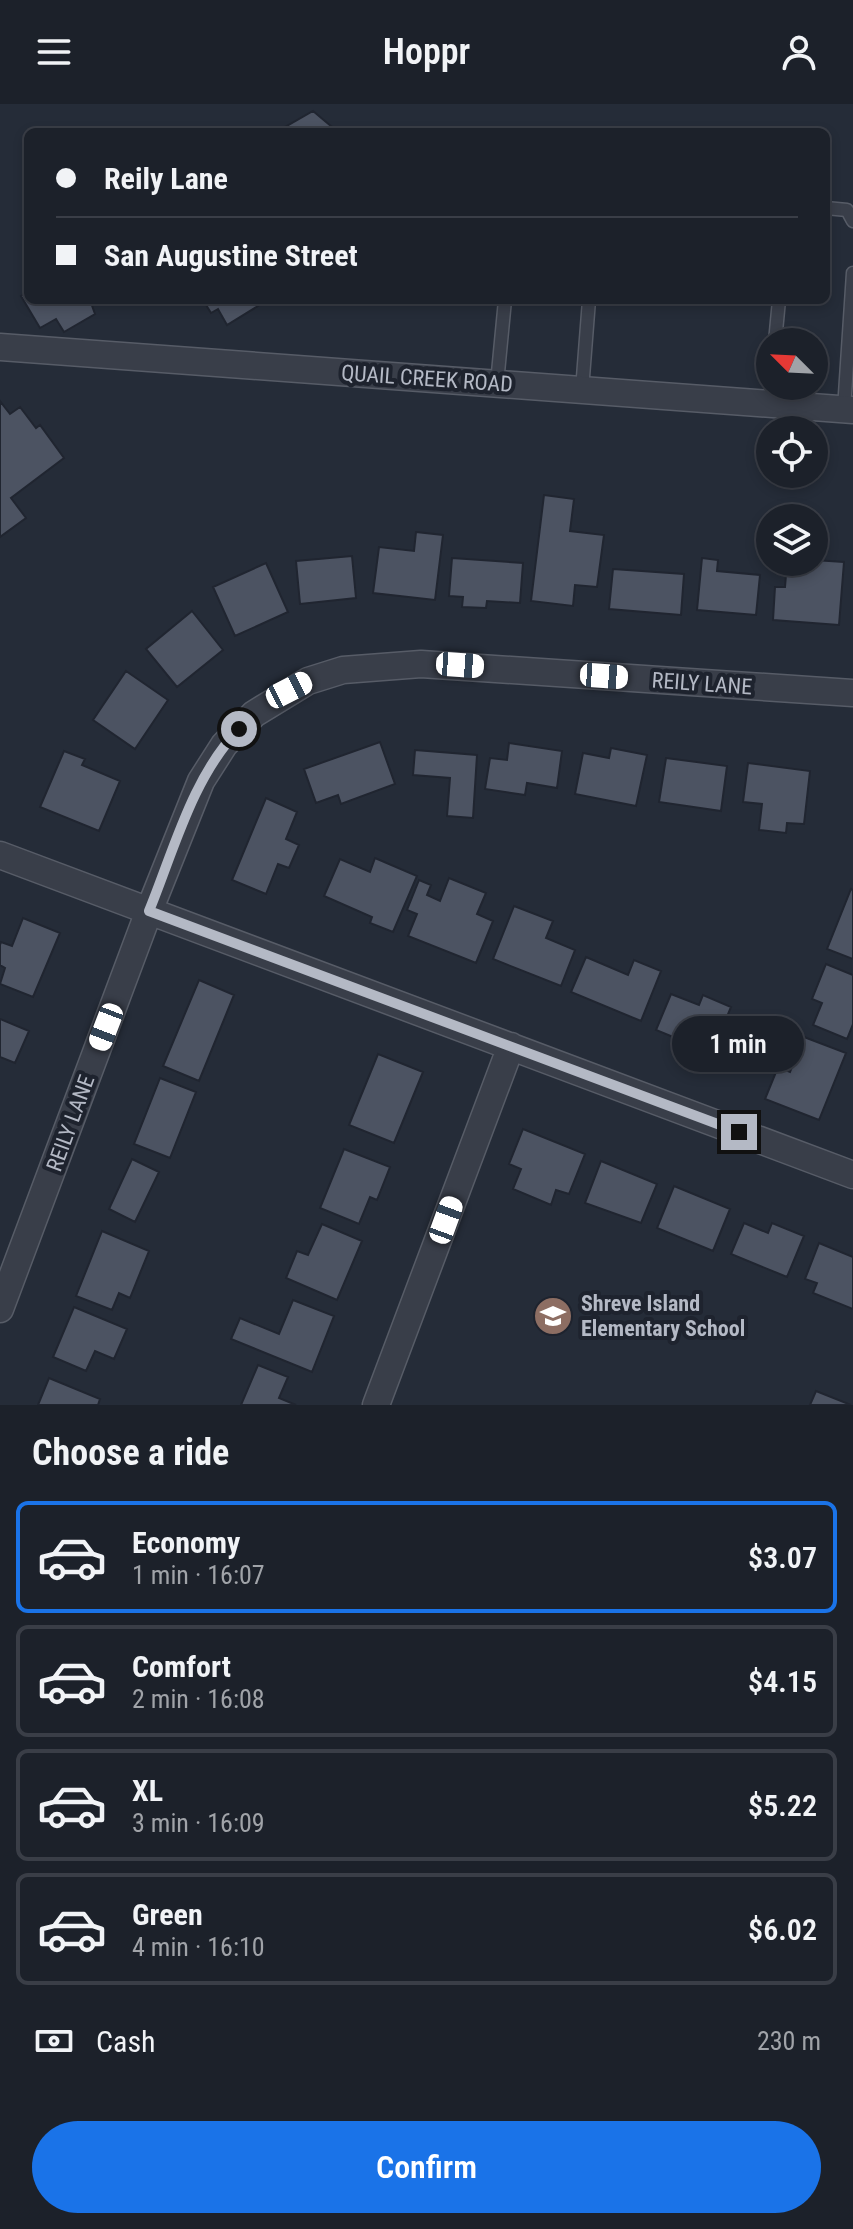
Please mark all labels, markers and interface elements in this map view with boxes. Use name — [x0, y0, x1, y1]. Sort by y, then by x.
icon: menu — [32, 30, 76, 74]
icon: person — [777, 30, 821, 74]
text: Hoppr — [383, 31, 470, 73]
text: Reily Lane — [104, 161, 228, 196]
text: San Augustine Street — [104, 238, 358, 273]
north arrow — [756, 328, 828, 400]
map controls — [756, 328, 828, 576]
street label: QUAIL CREEK ROAD — [340, 360, 514, 397]
button: locate — [756, 416, 828, 488]
button: layers — [756, 504, 828, 576]
car — [435, 651, 485, 679]
car — [579, 662, 629, 690]
car — [262, 668, 316, 712]
street label: REILY LANE — [651, 668, 753, 699]
route start — [221, 711, 257, 747]
car — [86, 1000, 126, 1054]
callout: 1 min — [673, 1016, 805, 1072]
text: 1 min — [709, 1029, 767, 1059]
street label: REILY LANE — [42, 1072, 99, 1175]
route end — [721, 1114, 757, 1150]
car — [427, 1193, 465, 1247]
place label: Shreve Island Elementary School — [581, 1291, 745, 1341]
school or university icon: Shreve Island Elementary School — [532, 1295, 574, 1337]
text: Choose a ride — [32, 1432, 229, 1474]
icon: car — [36, 1521, 108, 1593]
text: Economy — [132, 1525, 240, 1560]
text: $3.07 — [748, 1540, 817, 1575]
text: 1 min · 16:07 — [132, 1560, 265, 1590]
icon: car — [36, 1645, 108, 1717]
text: Comfort — [132, 1649, 231, 1684]
text: $4.15 — [748, 1664, 817, 1699]
text: 2 min · 16:08 — [132, 1684, 265, 1714]
icon: car — [36, 1769, 108, 1841]
text: XL — [132, 1773, 163, 1808]
text: $5.22 — [748, 1788, 817, 1823]
text: 3 min · 16:09 — [132, 1808, 265, 1838]
icon: car — [36, 1893, 108, 1965]
text: Green — [132, 1897, 203, 1932]
text: $6.02 — [748, 1912, 817, 1947]
text: 4 min · 16:10 — [132, 1932, 265, 1962]
icon: cash — [32, 2019, 76, 2063]
text: Cash — [96, 2024, 156, 2059]
text: 230 m — [757, 2026, 821, 2056]
button: Confirm — [32, 2121, 821, 2213]

